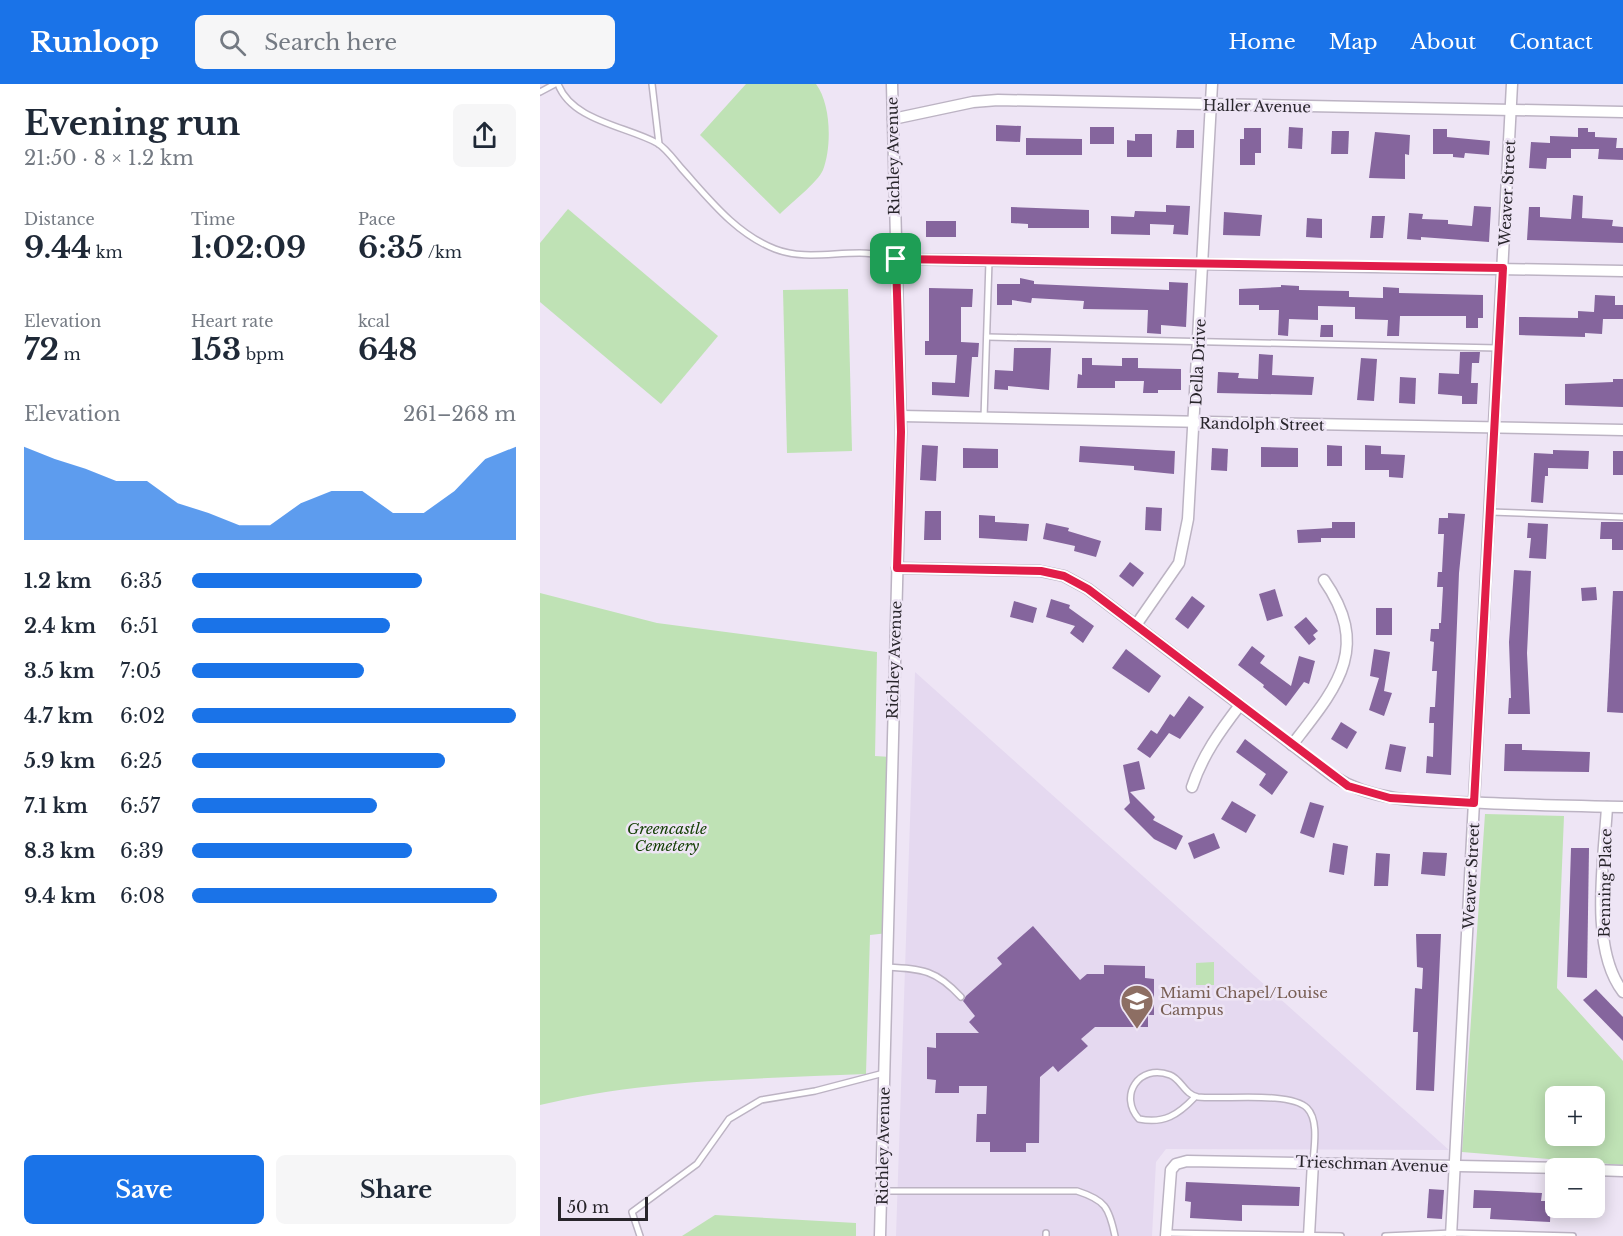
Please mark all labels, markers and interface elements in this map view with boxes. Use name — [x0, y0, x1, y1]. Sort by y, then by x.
search box — [195, 15, 615, 69]
text: Runloop — [30, 25, 159, 60]
icon: search — [216, 26, 249, 59]
text: Search here — [264, 29, 397, 56]
text: Home — [1229, 29, 1296, 55]
text: Map — [1329, 29, 1377, 55]
text: About — [1410, 29, 1476, 55]
text: Contact — [1509, 29, 1593, 55]
street label: Haller Avenue — [1203, 96, 1311, 116]
street label: Richley Avenue — [882, 97, 904, 215]
text: Evening run — [24, 103, 240, 144]
button: share — [453, 104, 516, 167]
street label: Weaver Street — [1495, 139, 1519, 248]
text: 21:50 · 8 × 1.2 km — [24, 146, 194, 170]
text: Distance — [24, 209, 95, 229]
text: Time — [191, 209, 235, 229]
text: Pace — [358, 209, 395, 229]
text: 9.44 — [24, 229, 91, 266]
text: 1:02:09 — [191, 229, 306, 266]
text: 6:35 — [358, 229, 424, 266]
pin — [870, 233, 921, 284]
text: km — [91, 242, 123, 262]
text: /km — [424, 242, 462, 262]
icon: arrive — [879, 242, 912, 275]
text: Elevation — [24, 311, 101, 331]
text: Heart rate — [191, 311, 273, 331]
text: kcal — [358, 311, 390, 331]
street label: Della Drive — [1186, 318, 1210, 406]
text: 72 — [24, 331, 59, 368]
text: 153 — [191, 331, 241, 368]
text: 648 — [358, 331, 417, 368]
text: m — [59, 344, 81, 364]
text: bpm — [241, 344, 284, 364]
text: Elevation — [24, 402, 121, 426]
text: 261–268 m — [403, 402, 516, 426]
street label: Randolph Street — [1199, 413, 1325, 435]
text: 1.2 km — [24, 569, 92, 593]
text: 6:35 — [120, 569, 162, 593]
street label: Richley Avenue — [882, 600, 906, 720]
text: 2.4 km — [24, 614, 96, 638]
text: 6:51 — [120, 614, 159, 638]
text: 3.5 km — [24, 659, 95, 683]
text: 7:05 — [120, 659, 161, 683]
text: 4.7 km — [24, 704, 93, 728]
text: 6:02 — [120, 704, 165, 728]
text: 5.9 km — [24, 749, 95, 773]
text: 6:25 — [120, 749, 162, 773]
text: 7.1 km — [24, 794, 88, 818]
text: 6:57 — [120, 794, 160, 818]
park label: Greencastle Cemetery — [627, 819, 707, 855]
street label: Weaver Street — [1459, 822, 1483, 931]
street label: Benning Place — [1595, 828, 1615, 938]
text: 8.3 km — [24, 839, 95, 863]
text: 6:39 — [120, 839, 164, 863]
text: 9.4 km — [24, 884, 96, 908]
text: 6:08 — [120, 884, 165, 908]
school or university icon: Miami Chapel/Louise Campus — [1119, 983, 1155, 1030]
place label: Miami Chapel/Louise Campus — [1160, 983, 1328, 1019]
map controls — [1545, 1086, 1605, 1218]
button: + — [1545, 1086, 1605, 1146]
street label: Richley Avenue — [872, 1087, 894, 1205]
street label: Trieschman Avenue — [1295, 1152, 1449, 1176]
button: Save — [24, 1155, 264, 1224]
button: Share — [276, 1155, 516, 1224]
button: − — [1545, 1158, 1605, 1218]
scale bar — [558, 1194, 648, 1222]
text: 50 m — [567, 1197, 609, 1217]

